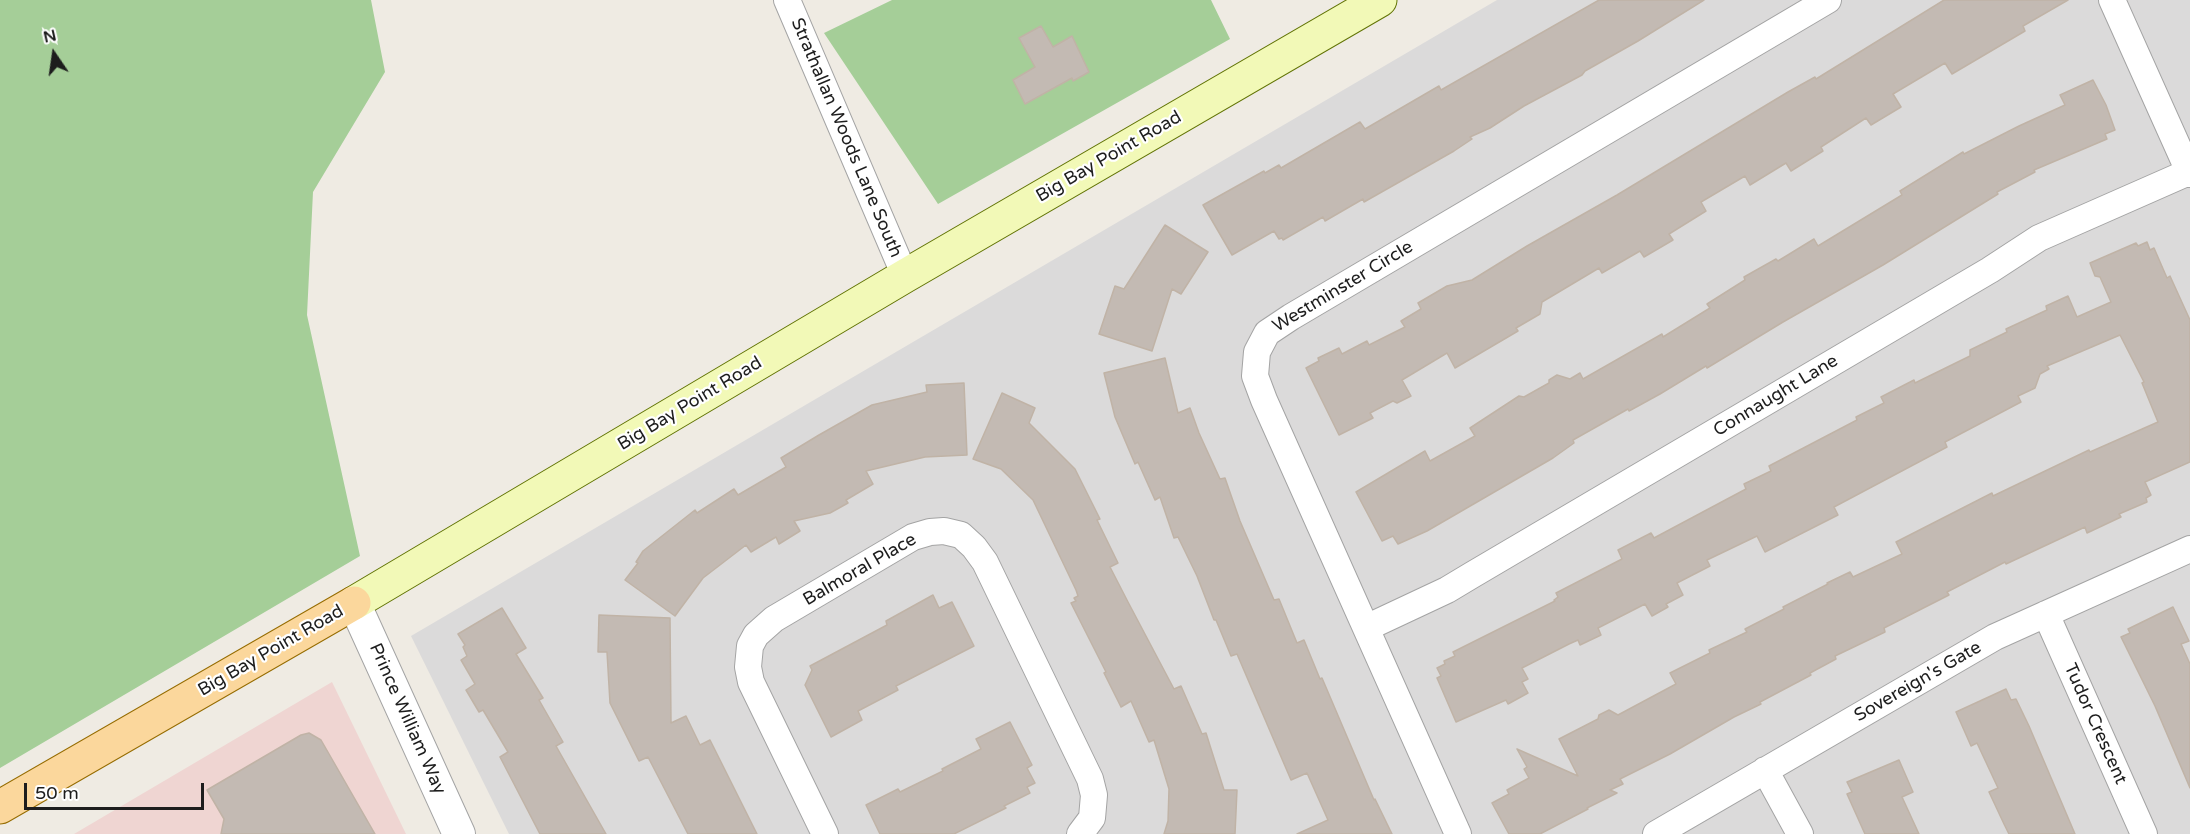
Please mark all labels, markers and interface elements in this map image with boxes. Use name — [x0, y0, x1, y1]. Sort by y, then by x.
street label: Strathallan Woods Lane South — [786, 15, 906, 261]
north arrow — [24, 24, 84, 84]
text: N — [41, 25, 58, 48]
street label: Big Bay Point Road — [1032, 107, 1186, 207]
street label: Westminster Circle — [1269, 237, 1417, 337]
street label: Connaught Lane — [1710, 350, 1842, 442]
street label: Big Bay Point Road — [614, 352, 766, 456]
street label: Balmoral Place — [800, 529, 920, 611]
street label: Big Bay Point Road — [194, 601, 348, 701]
street label: Sovereign's Gate — [1851, 637, 1985, 727]
street label: Prince William Way — [364, 640, 450, 798]
street label: Tudor Crescent — [2059, 660, 2131, 788]
scale bar — [27, 771, 207, 809]
text: 50 m — [35, 782, 79, 804]

